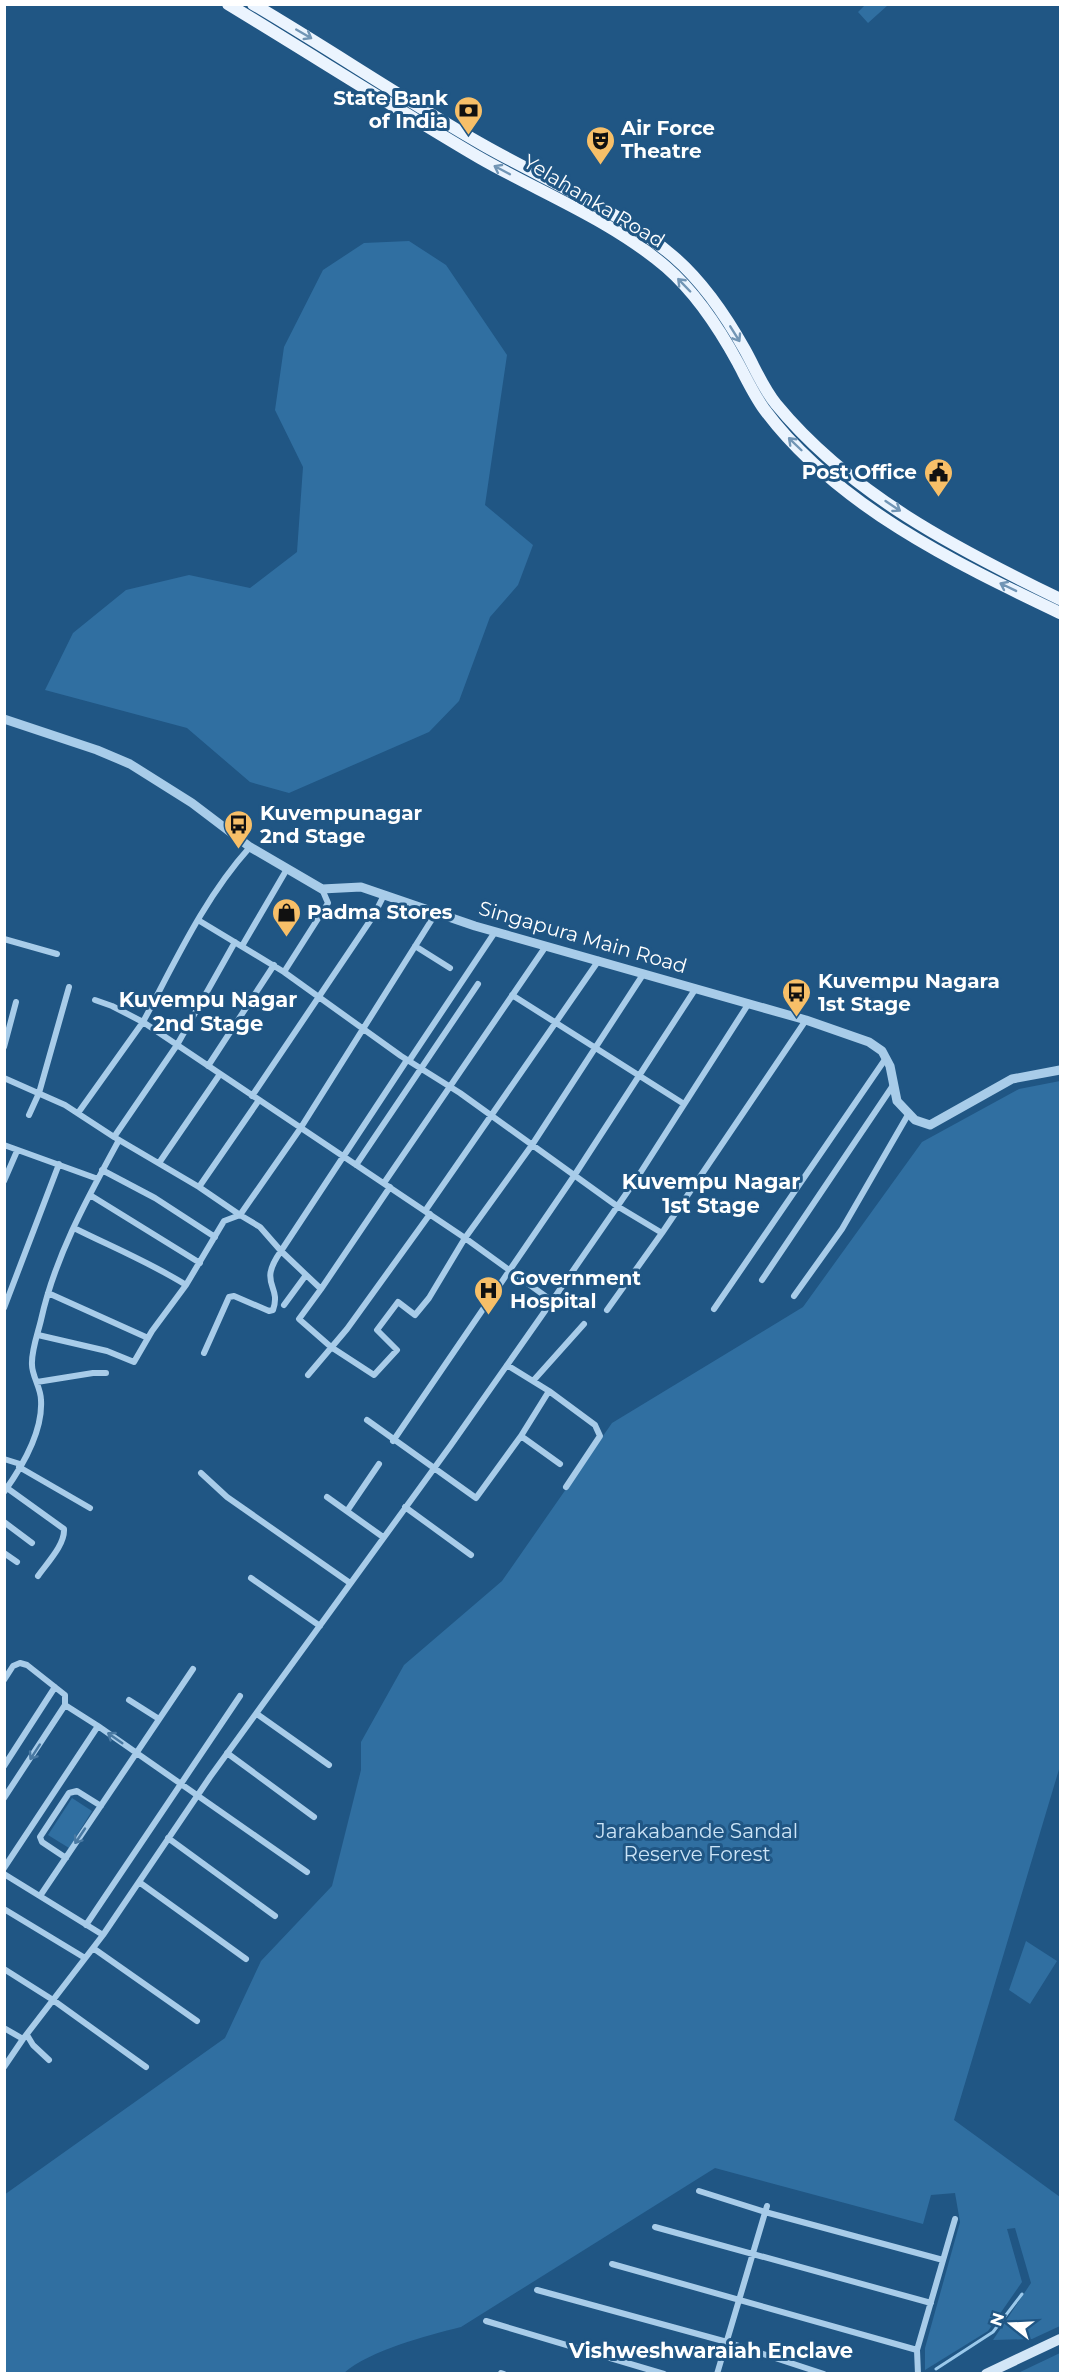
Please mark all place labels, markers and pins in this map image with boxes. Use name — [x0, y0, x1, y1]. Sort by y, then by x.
place label: State Bank of India — [333, 86, 449, 133]
bank icon: State Bank of India — [453, 94, 485, 136]
place label: Air Force Theatre — [620, 116, 715, 163]
theatre icon: Air Force Theatre — [584, 124, 616, 166]
public building icon: Post Office — [922, 456, 954, 498]
place label: Post Office — [802, 460, 917, 484]
place label: Kuvempunagar 2nd Stage — [260, 801, 423, 848]
bus stop icon: Kuvempunagar 2nd Stage — [223, 808, 255, 850]
shop icon: Padma Stores — [270, 896, 302, 938]
place label: Padma Stores — [307, 900, 453, 924]
place label: Kuvempu Nagara 1st Stage — [818, 969, 1000, 1016]
bus stop icon: Kuvempu Nagara 1st Stage — [781, 976, 813, 1018]
place label: Government Hospital — [510, 1266, 641, 1313]
hospital icon: Government Hospital — [473, 1274, 505, 1316]

